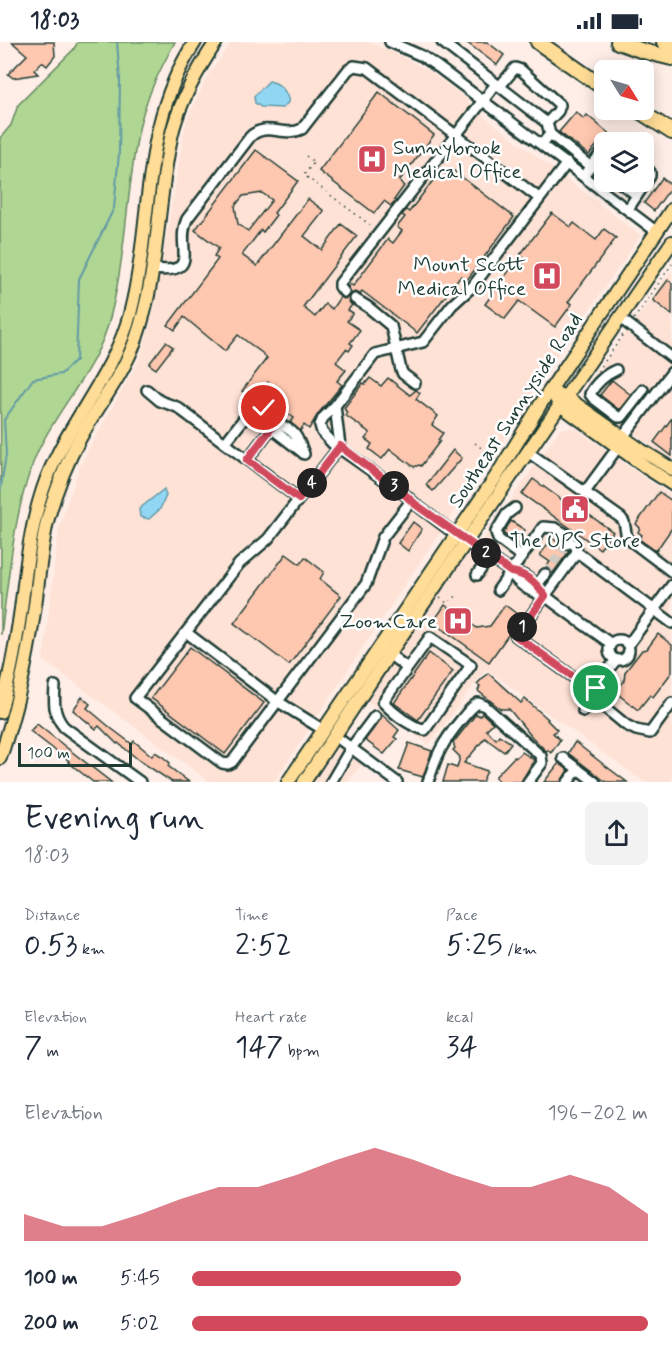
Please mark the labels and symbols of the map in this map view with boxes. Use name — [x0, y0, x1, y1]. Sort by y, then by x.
north arrow — [594, 60, 654, 120]
place label: Sunnybrook Medical Office — [393, 134, 522, 186]
hospital icon: Sunnybrook Medical Office — [356, 143, 388, 175]
place label: Mount Scott Medical Office — [397, 251, 526, 303]
hospital icon: Mount Scott Medical Office — [531, 260, 563, 292]
street label: Southeast Sunnyside Road — [442, 308, 590, 514]
pin — [238, 382, 289, 433]
pin: 4 — [297, 468, 327, 498]
pin: 3 — [379, 471, 409, 501]
public building icon: The UPS Store — [559, 493, 591, 525]
place label: The UPS Store — [510, 527, 640, 555]
pin: 2 — [471, 538, 501, 568]
hospital icon: ZoomCare — [442, 605, 474, 637]
place label: ZoomCare — [339, 608, 437, 636]
pin: 1 — [507, 612, 537, 642]
pin — [570, 662, 621, 713]
scale bar — [18, 740, 132, 768]

